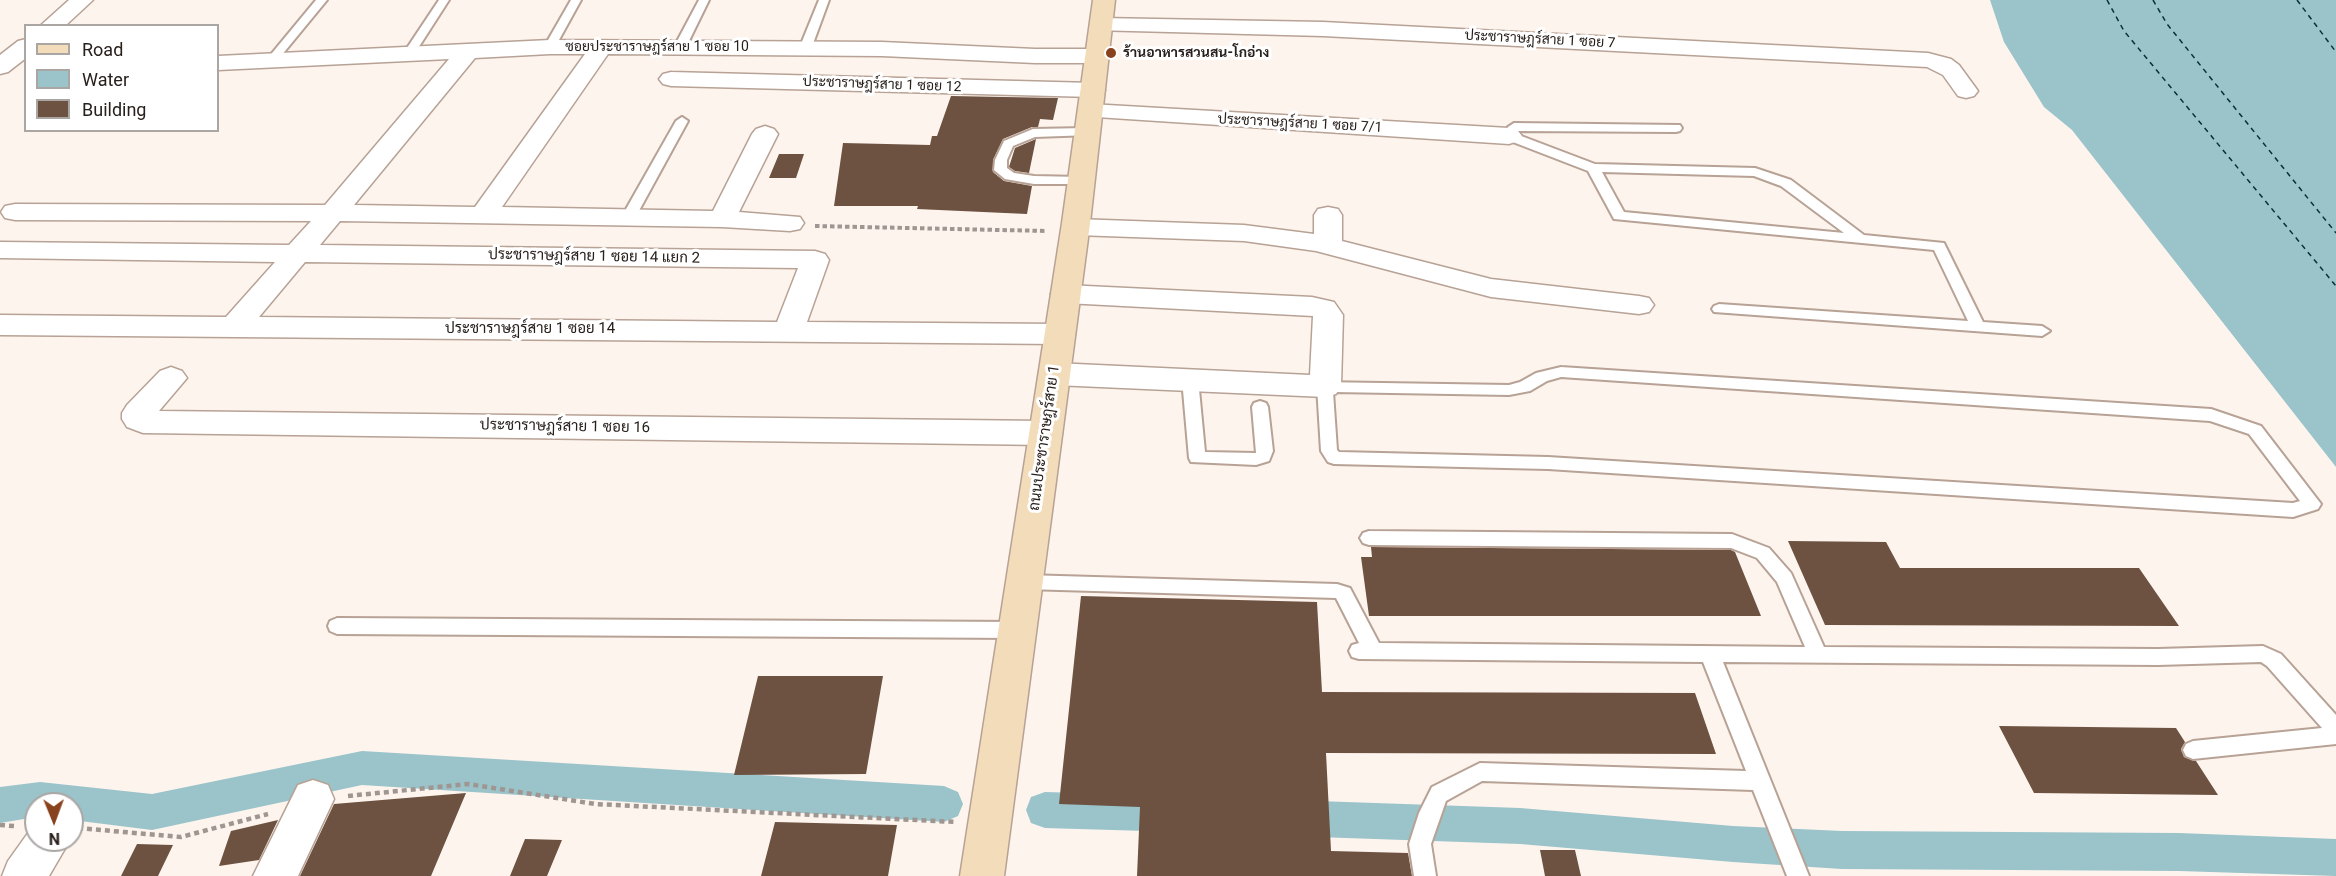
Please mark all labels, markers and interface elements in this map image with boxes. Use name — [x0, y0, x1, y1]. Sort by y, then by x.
legend — [24, 24, 219, 132]
street label: ประชาราษฎร์สาย 1 ซอย 7 — [1464, 28, 1616, 52]
text: Road — [82, 39, 123, 60]
street label: ซอยประชาราษฎร์สาย 1 ซอย 10 — [565, 39, 749, 55]
place label: ร้านอาหารสวนสน-โกอ่าง — [1123, 45, 1269, 61]
marker: ร้านอาหารสวนสน-โกอ่าง — [1104, 46, 1118, 60]
text: Water — [82, 69, 129, 90]
street label: ประชาราษฎร์สาย 1 ซอย 12 — [802, 74, 962, 96]
text: Building — [82, 99, 146, 120]
street label: ประชาราษฎร์สาย 1 ซอย 7/1 — [1217, 111, 1383, 137]
street label: ประชาราษฎร์สาย 1 ซอย 14 แยก 2 — [488, 246, 700, 268]
street label: ประชาราษฎร์สาย 1 ซอย 14 — [445, 320, 615, 338]
street label: ถนนประชาราษฎร์สาย 1 — [1026, 364, 1064, 512]
street label: ประชาราษฎร์สาย 1 ซอย 16 — [480, 417, 650, 437]
north arrow — [24, 792, 84, 852]
text: N — [48, 829, 60, 848]

